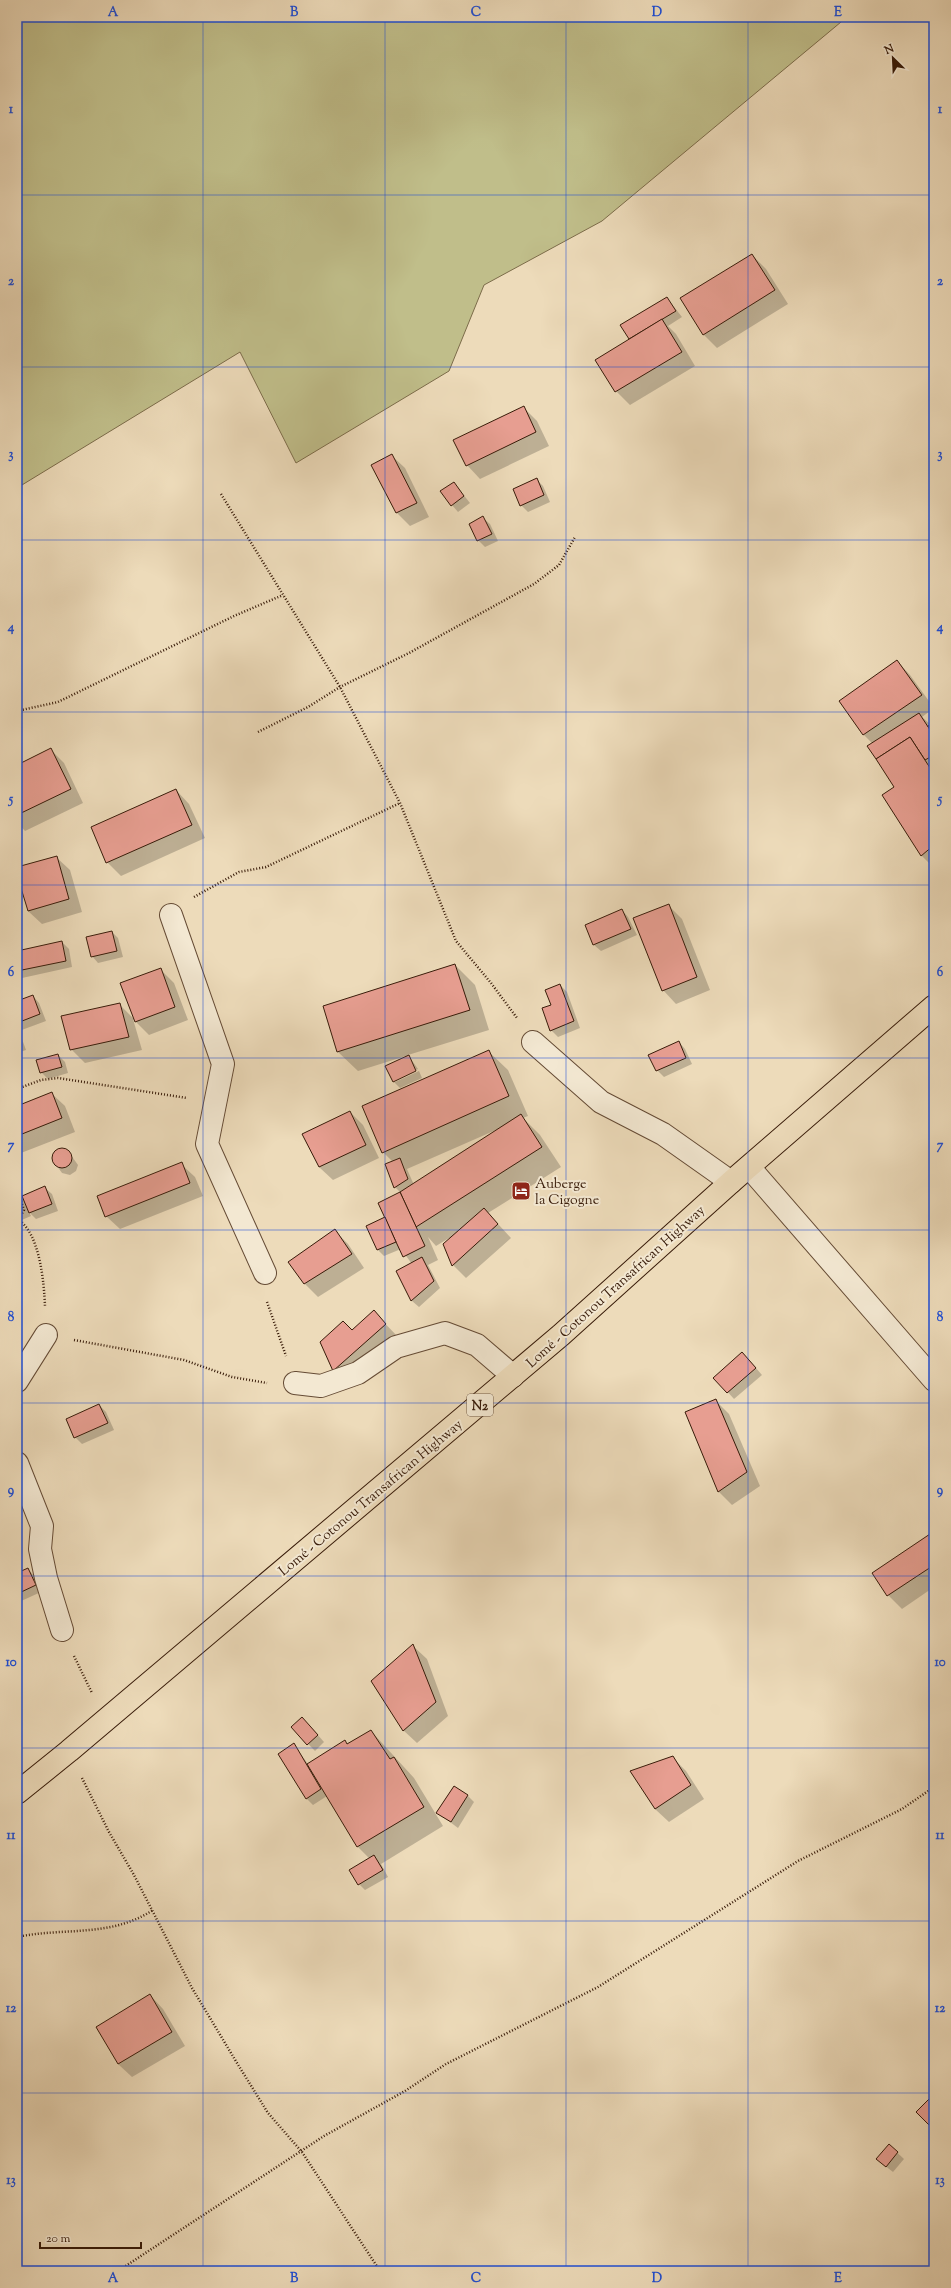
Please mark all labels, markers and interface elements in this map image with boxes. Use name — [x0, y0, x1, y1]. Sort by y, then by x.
text: A — [108, 4, 119, 22]
text: B — [290, 4, 299, 22]
text: C — [471, 4, 481, 22]
text: D — [652, 4, 662, 22]
text: E — [834, 4, 842, 22]
north arrow — [873, 38, 913, 78]
text: N — [881, 41, 897, 59]
text: 1 — [9, 101, 14, 119]
text: 1 — [938, 101, 943, 119]
text: 2 — [8, 273, 15, 291]
text: 2 — [937, 273, 944, 291]
text: 3 — [8, 446, 14, 464]
text: 3 — [937, 446, 943, 464]
text: 4 — [7, 619, 15, 637]
text: 4 — [936, 619, 944, 637]
text: 5 — [8, 791, 14, 809]
text: 5 — [937, 791, 943, 809]
text: 6 — [8, 964, 15, 982]
text: 6 — [937, 964, 944, 982]
text: 7 — [8, 1137, 15, 1155]
text: 7 — [937, 1137, 944, 1155]
place label: Auberge la Cigogne — [535, 1175, 599, 1211]
hotel icon: Auberge la Cigogne — [510, 1180, 532, 1202]
street label: Lomé - Cotonou Transafrican Highway — [522, 1202, 710, 1373]
text: 8 — [8, 1309, 15, 1327]
text: 8 — [937, 1309, 944, 1327]
road number: N2 — [467, 1394, 493, 1416]
street label: Lomé - Cotonou Transafrican Highway — [275, 1415, 468, 1582]
text: 9 — [8, 1482, 15, 1500]
text: 9 — [937, 1482, 944, 1500]
text: 10 — [5, 1654, 17, 1672]
text: 10 — [934, 1654, 946, 1672]
text: 11 — [7, 1827, 16, 1845]
text: 11 — [936, 1827, 945, 1845]
text: 12 — [6, 2000, 17, 2018]
text: 12 — [935, 2000, 946, 2018]
text: 13 — [6, 2172, 16, 2190]
text: 13 — [935, 2172, 945, 2190]
scale bar — [40, 2224, 141, 2250]
text: 20 m — [46, 2230, 71, 2248]
text: A — [108, 2270, 119, 2288]
text: B — [290, 2270, 299, 2288]
text: C — [471, 2270, 481, 2288]
text: D — [652, 2270, 662, 2288]
text: E — [834, 2270, 842, 2288]

